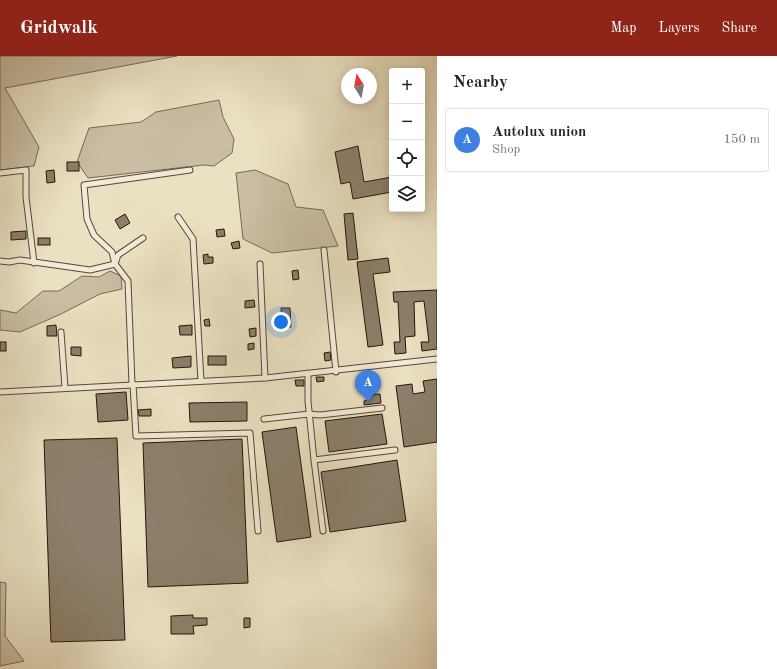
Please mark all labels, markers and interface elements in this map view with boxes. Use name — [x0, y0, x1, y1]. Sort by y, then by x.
text: Gridwalk — [20, 19, 98, 38]
text: Map — [611, 21, 637, 35]
text: Layers — [659, 21, 700, 35]
text: Share — [722, 21, 757, 35]
north arrow — [341, 68, 377, 104]
map controls — [389, 68, 425, 212]
button: + — [389, 68, 425, 104]
text: Nearby — [453, 74, 508, 91]
button: − — [389, 104, 425, 140]
text: Autolux union — [492, 125, 586, 140]
text: A — [462, 133, 472, 146]
text: 150 m — [723, 133, 760, 146]
button: locate — [389, 140, 425, 176]
text: Shop — [492, 143, 520, 156]
button: layers — [389, 176, 425, 212]
your location — [271, 312, 291, 332]
pin: A — [355, 370, 381, 403]

